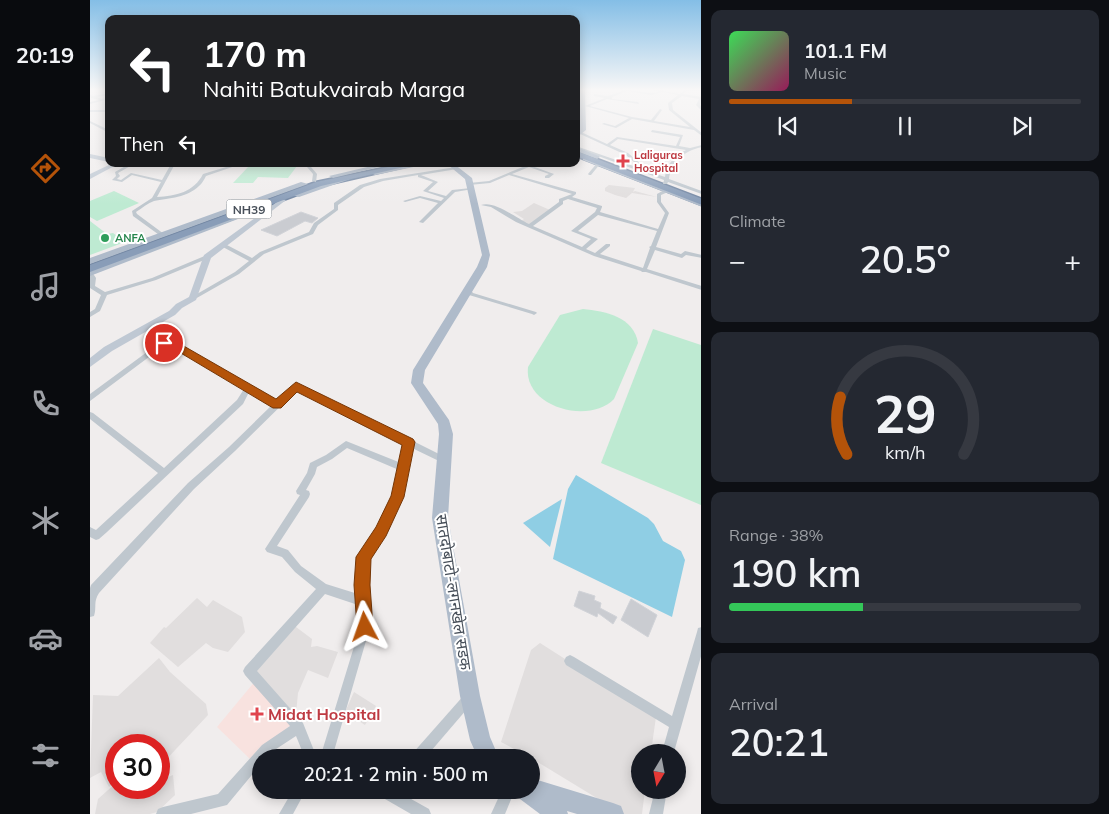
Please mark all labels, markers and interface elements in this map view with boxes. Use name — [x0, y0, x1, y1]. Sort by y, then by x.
text: 170 m — [203, 32, 307, 76]
icon: left — [120, 35, 185, 100]
text: 101.1 FM — [804, 39, 887, 63]
text: 20:19 — [16, 41, 74, 69]
text: Music — [804, 63, 847, 83]
text: Nahiti Batukvairab Marga — [203, 75, 465, 103]
icon: previous — [774, 112, 802, 140]
icon: pause — [891, 112, 919, 140]
icon: next — [1008, 112, 1036, 140]
icon: left — [174, 130, 202, 158]
text: Then — [120, 132, 164, 156]
place label: Laliguras Hospital — [634, 148, 683, 175]
icon: directions — [28, 151, 63, 186]
marker: Laliguras Hospital — [616, 154, 630, 168]
road number: NH39 — [226, 200, 272, 218]
text: Climate — [729, 211, 785, 231]
place label: ANFA — [115, 231, 146, 245]
marker: ANFA — [99, 232, 111, 244]
text: 20.5° — [859, 235, 951, 283]
text: − — [729, 243, 746, 278]
text: + — [1064, 243, 1081, 278]
icon: music — [28, 269, 63, 304]
pin — [143, 322, 185, 364]
icon: arrive — [150, 329, 178, 357]
text: 29 — [874, 381, 936, 446]
icon: phone — [28, 386, 63, 421]
text: km/h — [885, 441, 925, 463]
icon: climate — [28, 503, 63, 538]
street label: सातदोबाटो-लगनखेल सडक — [432, 513, 476, 672]
text: Range · 38% — [729, 525, 824, 545]
text: 190 km — [729, 549, 862, 597]
position arrow — [338, 600, 390, 652]
icon: car — [28, 621, 63, 656]
text: Arrival — [729, 694, 778, 714]
place label: Midat Hospital — [268, 704, 381, 724]
marker: Midat Hospital — [250, 707, 264, 721]
text: 20:21 — [729, 718, 829, 766]
speed limit sign: 30 — [105, 734, 170, 799]
icon: filters — [28, 738, 63, 773]
north arrow — [631, 744, 686, 799]
map controls — [631, 744, 686, 799]
text: 20:21 · 2 min · 500 m — [303, 762, 489, 786]

